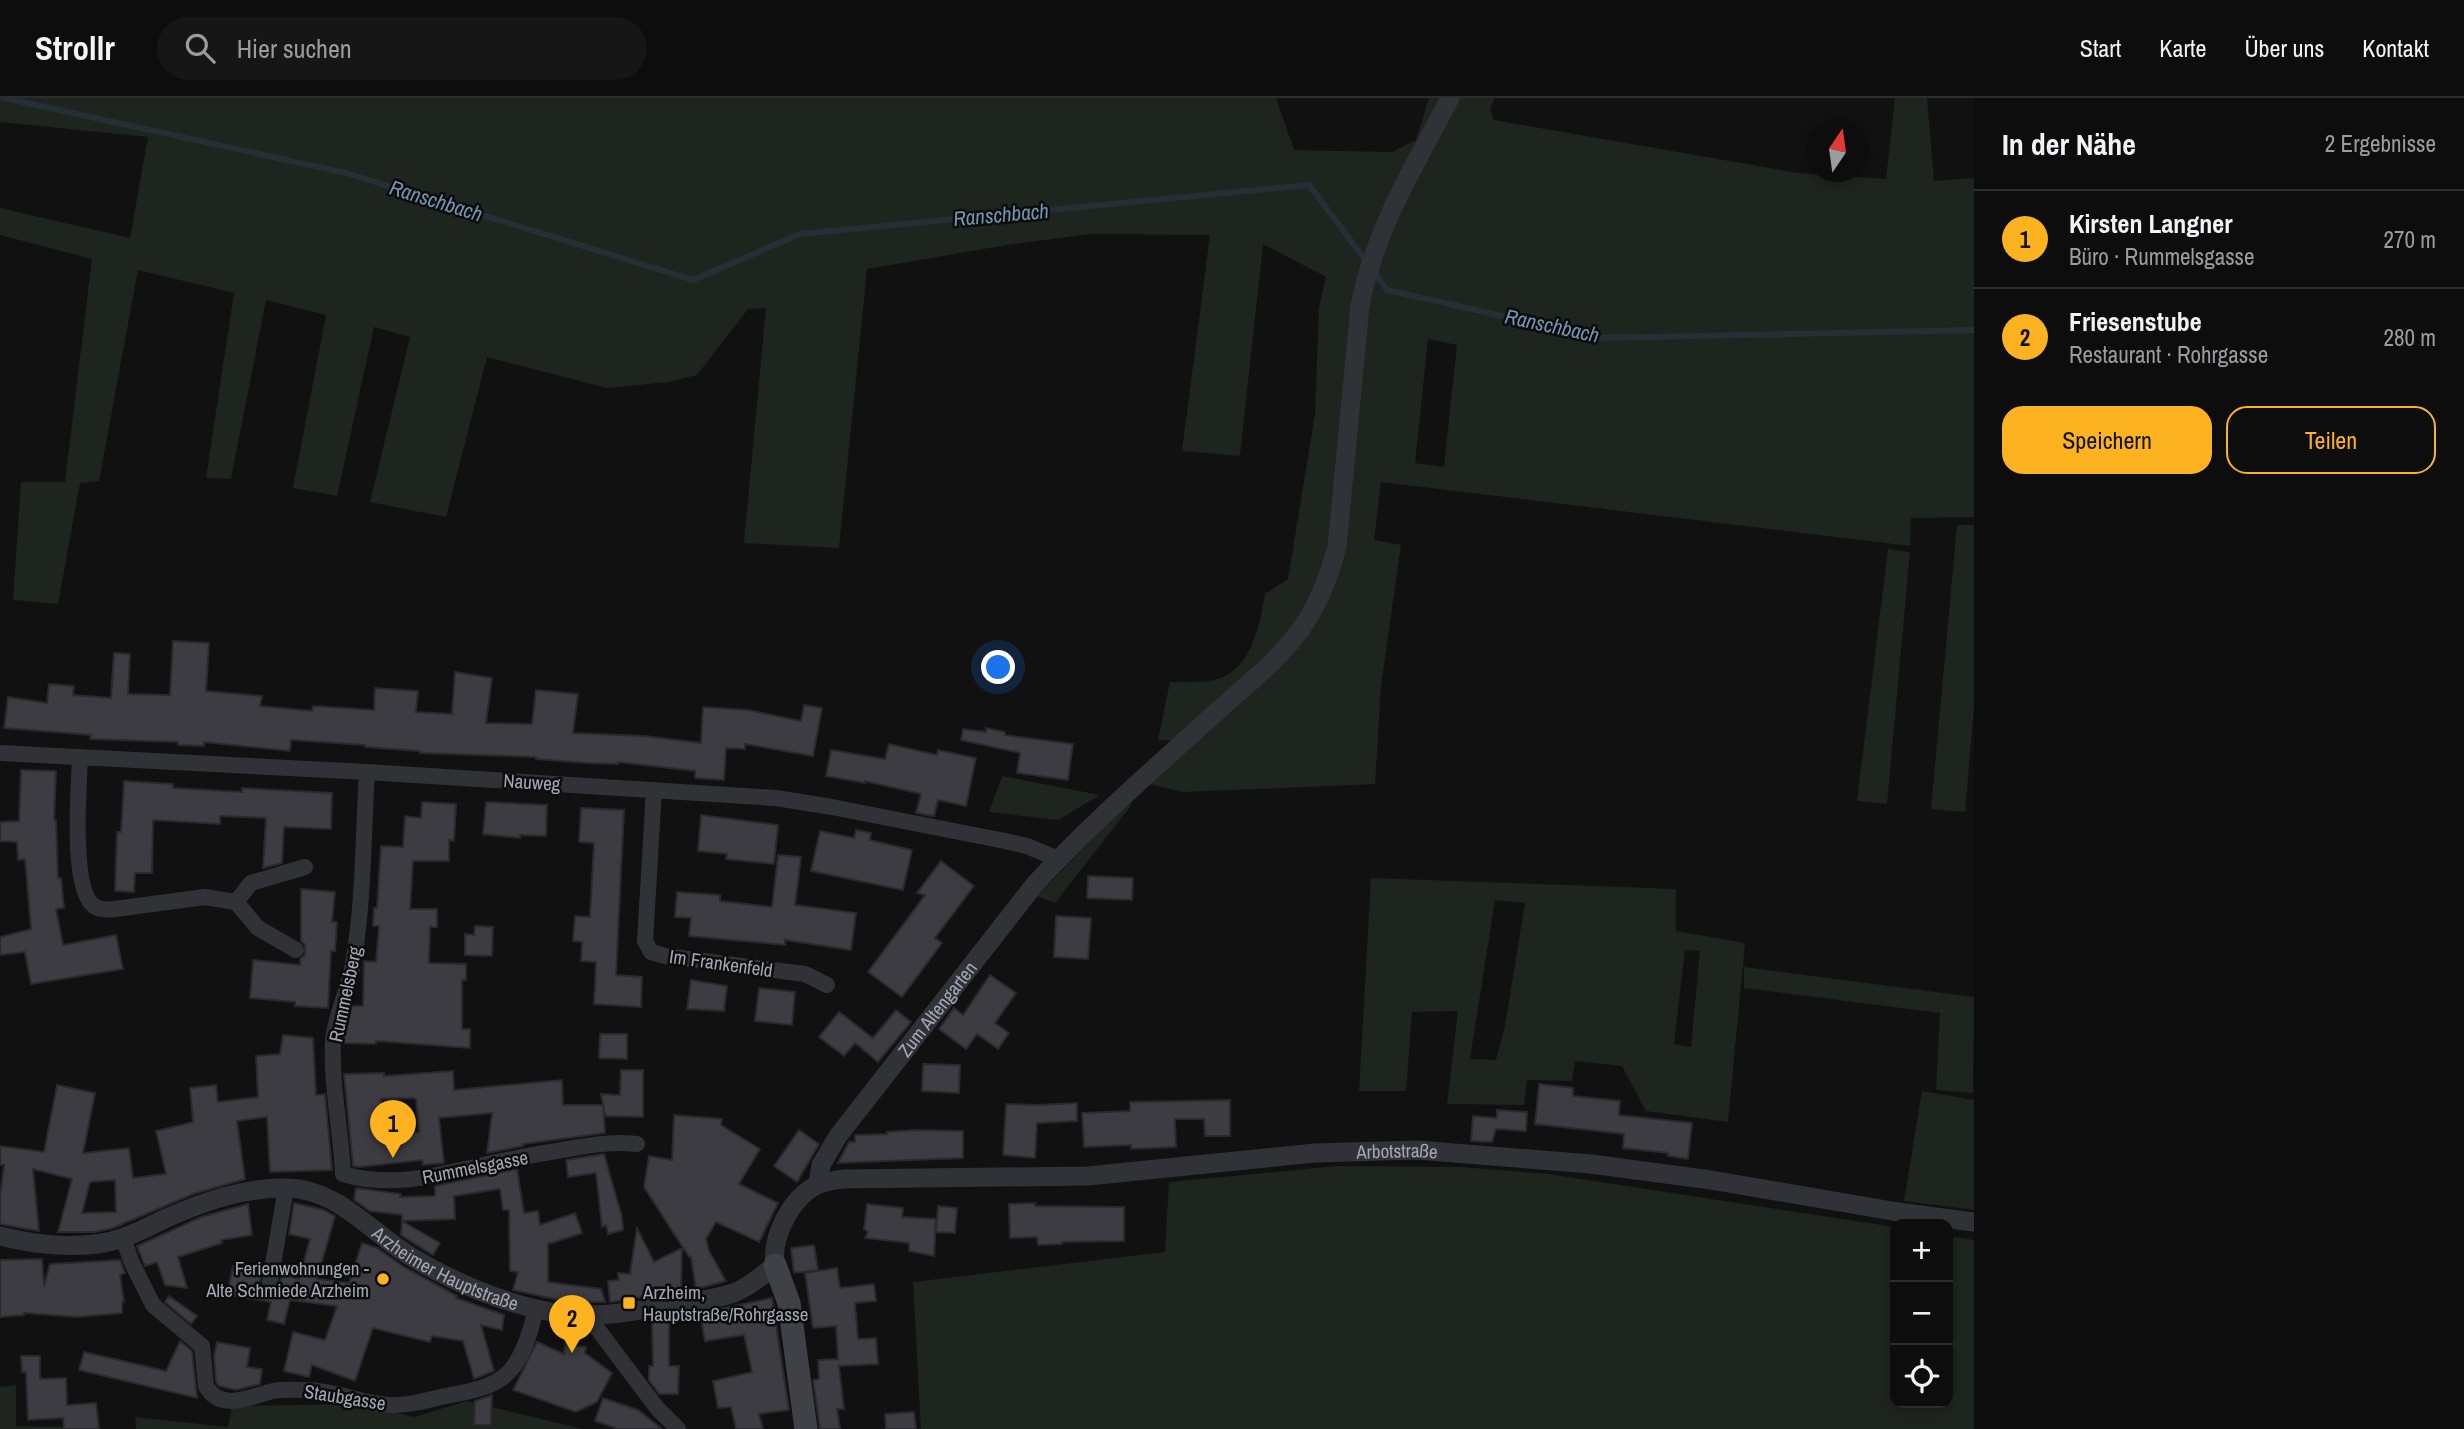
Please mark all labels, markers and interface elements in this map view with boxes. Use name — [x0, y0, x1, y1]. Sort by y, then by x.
search box — [157, 17, 647, 80]
text: Strollr — [35, 26, 115, 70]
icon: search — [181, 29, 219, 67]
text: Hier suchen — [237, 31, 352, 66]
text: Start — [2080, 32, 2121, 64]
text: Karte — [2159, 32, 2206, 64]
text: Über uns — [2244, 32, 2324, 64]
text: Kontakt — [2362, 32, 2429, 64]
north arrow — [1806, 119, 1869, 182]
text: In der Nähe — [2002, 124, 2136, 164]
text: 2 Ergebnisse — [2325, 128, 2436, 159]
water label: Ranschbach — [386, 173, 486, 228]
water label: Ranschbach — [952, 196, 1050, 233]
text: Kirsten Langner — [2069, 206, 2233, 241]
text: 1 — [2020, 224, 2030, 255]
text: 270 m — [2384, 224, 2436, 255]
text: Büro · Rummelsgasse — [2069, 241, 2255, 272]
water label: Ranschbach — [1502, 301, 1602, 350]
text: Friesenstube — [2069, 304, 2202, 339]
text: 2 — [2020, 322, 2030, 353]
text: 280 m — [2384, 322, 2436, 353]
text: Restaurant · Rohrgasse — [2069, 339, 2268, 370]
button: Speichern — [2002, 406, 2212, 474]
button: Teilen — [2226, 406, 2436, 474]
your location — [981, 650, 1015, 684]
street label: Nauweg — [503, 767, 562, 797]
street label: Im Frankenfeld — [668, 943, 774, 983]
street label: Rummelsberg — [322, 944, 368, 1044]
street label: Zum Altengarten — [892, 956, 983, 1062]
pin: 1 — [370, 1100, 416, 1158]
street label: Arbotstraße — [1355, 1137, 1439, 1165]
street label: Rummelsgasse — [420, 1144, 530, 1190]
map controls — [1890, 1219, 1953, 1408]
button: + — [1890, 1219, 1953, 1282]
street label: Arzheimer Hauptstraße — [366, 1220, 522, 1317]
place label: Ferienwohnungen - Alte Schmiede Arzheim — [205, 1255, 369, 1303]
marker: Ferienwohnungen - Alte Schmiede Arzheim — [375, 1271, 391, 1287]
place label: Arzheim, Hauptstraße/Rohrgasse — [642, 1279, 808, 1327]
button: − — [1890, 1282, 1953, 1345]
pin: 2 — [549, 1295, 595, 1353]
marker: Arzheim, Hauptstraße/Rohrgasse — [621, 1295, 637, 1311]
button: locate — [1890, 1345, 1953, 1408]
street label: Staubgasse — [302, 1378, 388, 1416]

